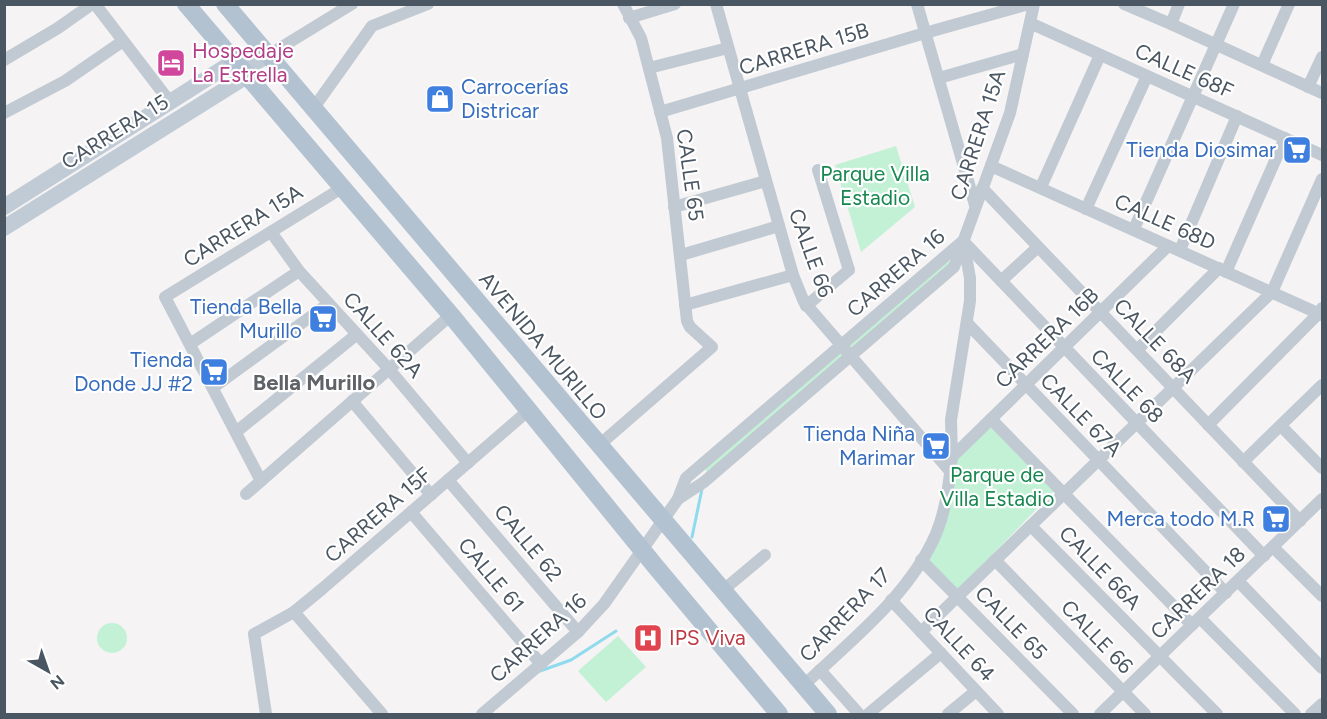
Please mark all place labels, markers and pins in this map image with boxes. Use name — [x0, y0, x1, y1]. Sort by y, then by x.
place label: Hospedaje La Estrella — [192, 38, 294, 87]
hotel icon: Hospedaje La Estrella — [155, 47, 187, 79]
place label: Carrocerías Districar — [461, 74, 569, 123]
shop icon: Carrocerías Districar — [424, 83, 456, 115]
supermarket icon: Tienda Diosimar — [1281, 134, 1313, 166]
place label: Tienda Diosimar — [1126, 137, 1276, 162]
place label: Tienda Bella Murillo — [190, 294, 302, 343]
supermarket icon: Tienda Bella Murillo — [307, 303, 339, 335]
place label: Tienda Donde JJ #2 — [74, 347, 193, 396]
supermarket icon: Tienda Donde JJ #2 — [198, 356, 230, 388]
place label: Tienda Niña Marimar — [804, 421, 915, 470]
supermarket icon: Tienda Niña Marimar — [920, 430, 952, 462]
supermarket icon: Merca todo M.R — [1260, 503, 1292, 535]
place label: Merca todo M.R — [1106, 506, 1255, 531]
hospital icon: IPS Viva — [632, 622, 664, 654]
place label: IPS Viva — [669, 625, 746, 650]

